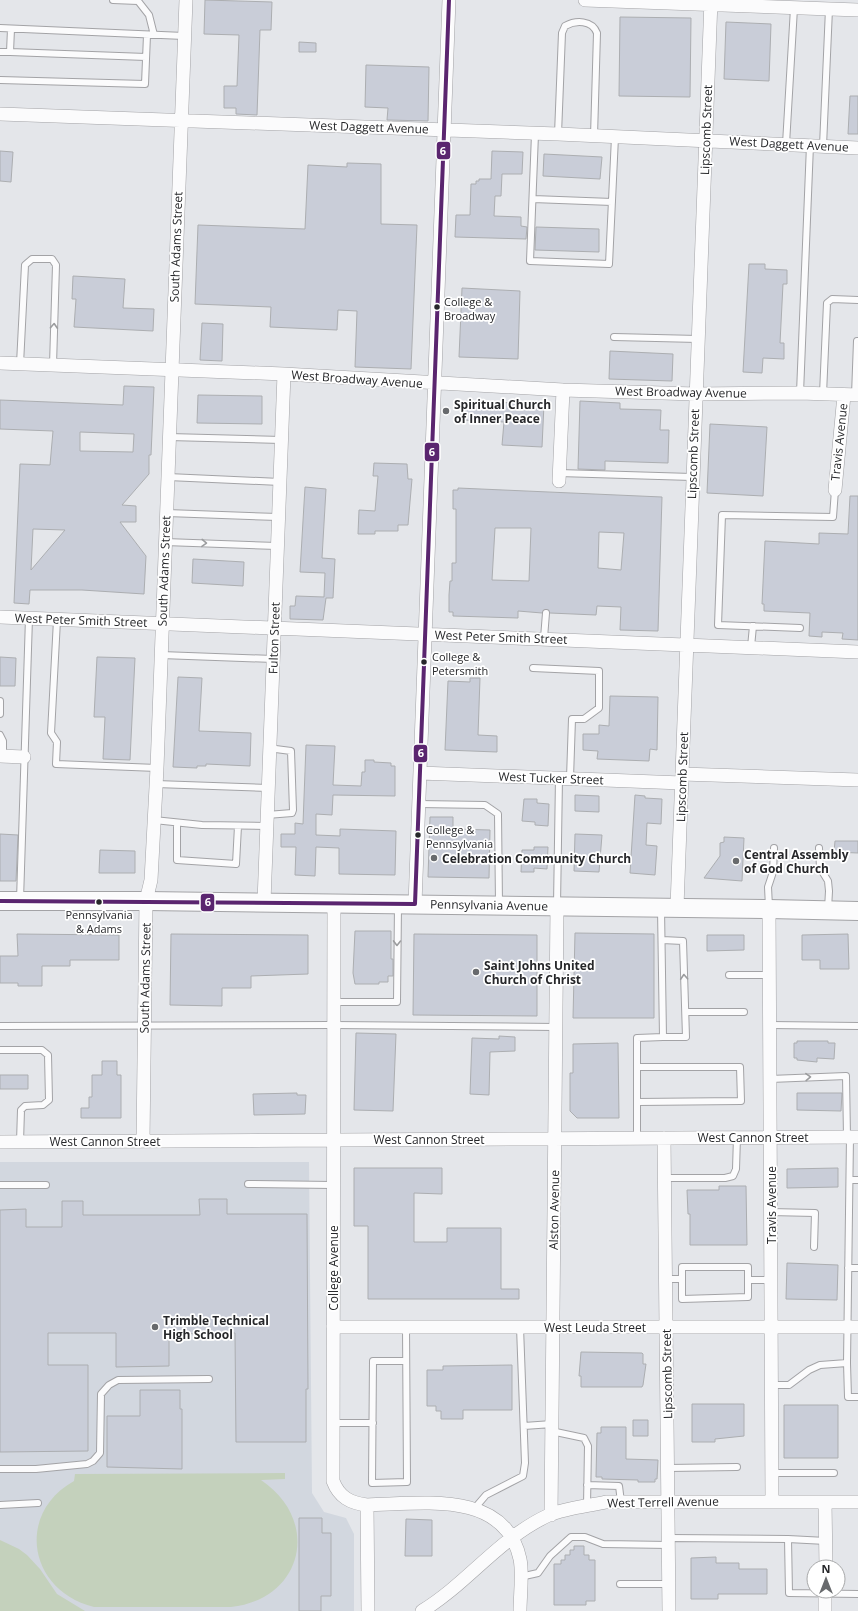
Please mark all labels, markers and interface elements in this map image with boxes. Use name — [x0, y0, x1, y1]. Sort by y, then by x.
street label: Lipscomb Street — [696, 85, 716, 175]
street label: West Daggett Avenue — [309, 116, 429, 138]
street label: West Daggett Avenue — [729, 132, 849, 156]
line badge: 6 — [436, 141, 451, 160]
text: 6 — [440, 143, 446, 158]
street label: South Adams Street — [166, 191, 186, 303]
place label: College & Broadway — [444, 294, 496, 323]
marker: College & Broadway — [432, 302, 442, 312]
one-way arrow — [49, 323, 58, 329]
street label: West Broadway Avenue — [291, 366, 424, 392]
street label: West Broadway Avenue — [615, 382, 747, 402]
place label: Spiritual Church of Inner Peace — [454, 396, 551, 427]
street label: Travis Avenue — [826, 402, 852, 482]
marker: Spiritual Church of Inner Peace — [441, 406, 451, 416]
street label: Lipscomb Street — [683, 409, 703, 499]
line badge: 6 — [424, 442, 440, 462]
text: 6 — [429, 444, 435, 459]
street label: South Adams Street — [154, 515, 174, 627]
one-way arrow — [201, 539, 207, 548]
street label: Fulton Street — [264, 602, 284, 674]
street label: West Peter Smith Street — [14, 609, 148, 631]
street label: West Peter Smith Street — [434, 626, 568, 648]
place label: College & Petersmith — [432, 649, 488, 678]
marker: College & Petersmith — [419, 657, 429, 667]
street label: Lipscomb Street — [672, 732, 692, 822]
line badge: 6 — [413, 744, 428, 763]
text: 6 — [418, 745, 424, 760]
street label: West Tucker Street — [498, 768, 604, 788]
place label: College & Pennsylvania — [426, 822, 493, 851]
marker: College & Pennsylvania — [413, 830, 423, 840]
place label: Central Assembly of God Church — [744, 846, 849, 877]
place label: Celebration Community Church — [442, 850, 631, 867]
marker: Celebration Community Church — [429, 853, 439, 863]
marker: Central Assembly of God Church — [731, 856, 741, 866]
line badge: 6 — [200, 893, 215, 912]
text: 6 — [205, 894, 211, 909]
street label: Pennsylvania Avenue — [430, 895, 548, 915]
marker: Pennsylvania & Adams — [94, 897, 104, 907]
place label: Pennsylvania & Adams — [65, 907, 133, 936]
street label: South Adams Street — [136, 922, 154, 1034]
one-way arrow — [393, 940, 401, 946]
place label: Saint Johns United Church of Christ — [484, 957, 595, 988]
marker: Saint Johns United Church of Christ — [471, 967, 481, 977]
one-way arrow — [680, 974, 689, 980]
one-way arrow — [805, 1073, 811, 1081]
street label: West Cannon Street — [697, 1129, 809, 1146]
street label: West Cannon Street — [373, 1131, 485, 1148]
street label: West Cannon Street — [49, 1133, 161, 1150]
street label: Travis Avenue — [763, 1166, 780, 1244]
street label: Alston Avenue — [545, 1170, 563, 1250]
street label: College Avenue — [325, 1225, 342, 1311]
place label: Trimble Technical High School — [163, 1312, 269, 1343]
street label: West Leuda Street — [544, 1319, 646, 1336]
marker: Trimble Technical High School — [150, 1322, 160, 1332]
street label: Lipscomb Street — [658, 1329, 676, 1419]
street label: West Terrell Avenue — [607, 1493, 719, 1511]
north arrow — [806, 1559, 846, 1599]
text: N — [822, 1561, 830, 1576]

